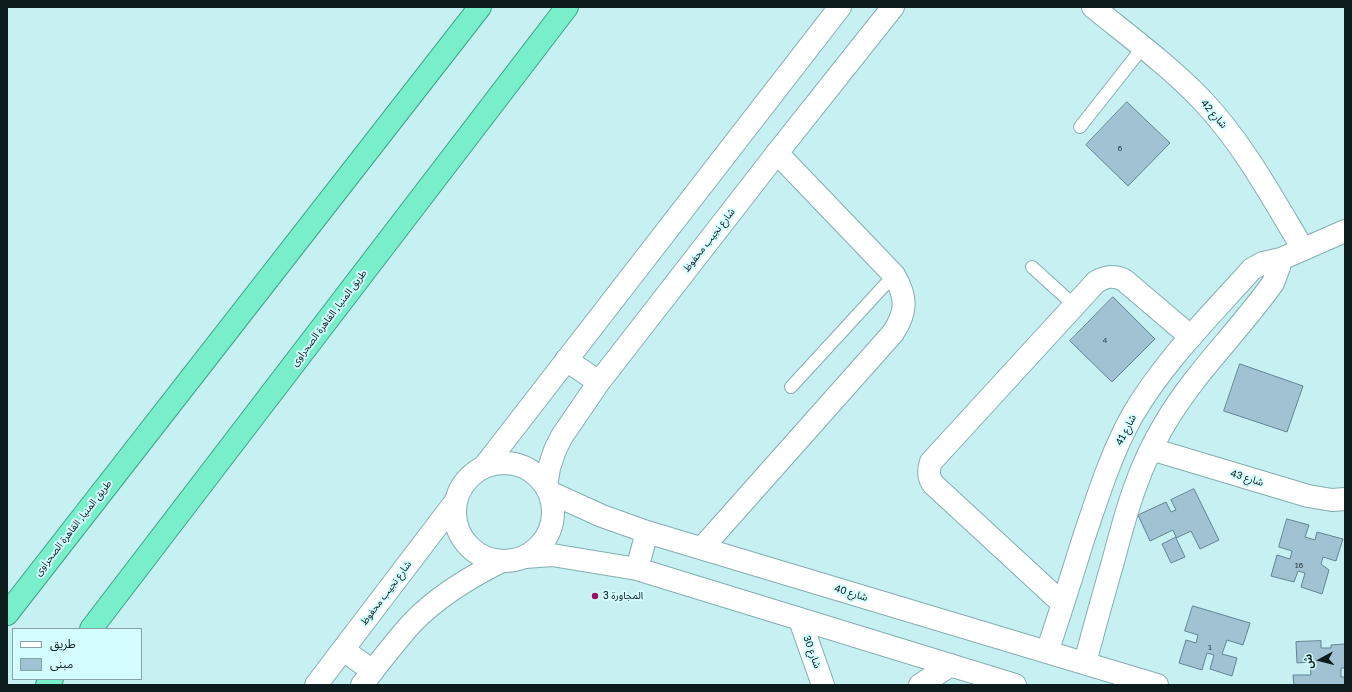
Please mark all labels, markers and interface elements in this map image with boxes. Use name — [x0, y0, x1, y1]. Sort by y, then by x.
street label: شارع 42 — [1198, 97, 1230, 131]
house number: 6 — [1118, 143, 1122, 153]
street label: شارع نجيب محفوظ — [680, 206, 738, 274]
street label: طريق المنيا, القاهرة الصحراوى — [289, 267, 369, 369]
house number: 4 — [1103, 335, 1107, 345]
street label: شارع 41 — [1113, 413, 1139, 447]
street label: شارع 43 — [1229, 467, 1265, 489]
street label: طريق المنيا, القاهرة الصحراوى — [32, 478, 114, 578]
street label: شارع نجيب محفوظ — [358, 558, 414, 628]
house number: 16 — [1295, 560, 1303, 570]
street label: شارع 40 — [833, 582, 869, 604]
place label: المجاورة 3 — [603, 590, 643, 602]
marker: المجاورة 3 — [590, 591, 600, 601]
legend — [12, 628, 142, 680]
street label: شارع 30 — [801, 634, 823, 670]
text: طريق — [50, 636, 76, 651]
north arrow — [1300, 640, 1340, 680]
house number: 1 — [1208, 642, 1212, 652]
text: ش — [1300, 653, 1315, 670]
text: مبنى — [50, 656, 73, 671]

